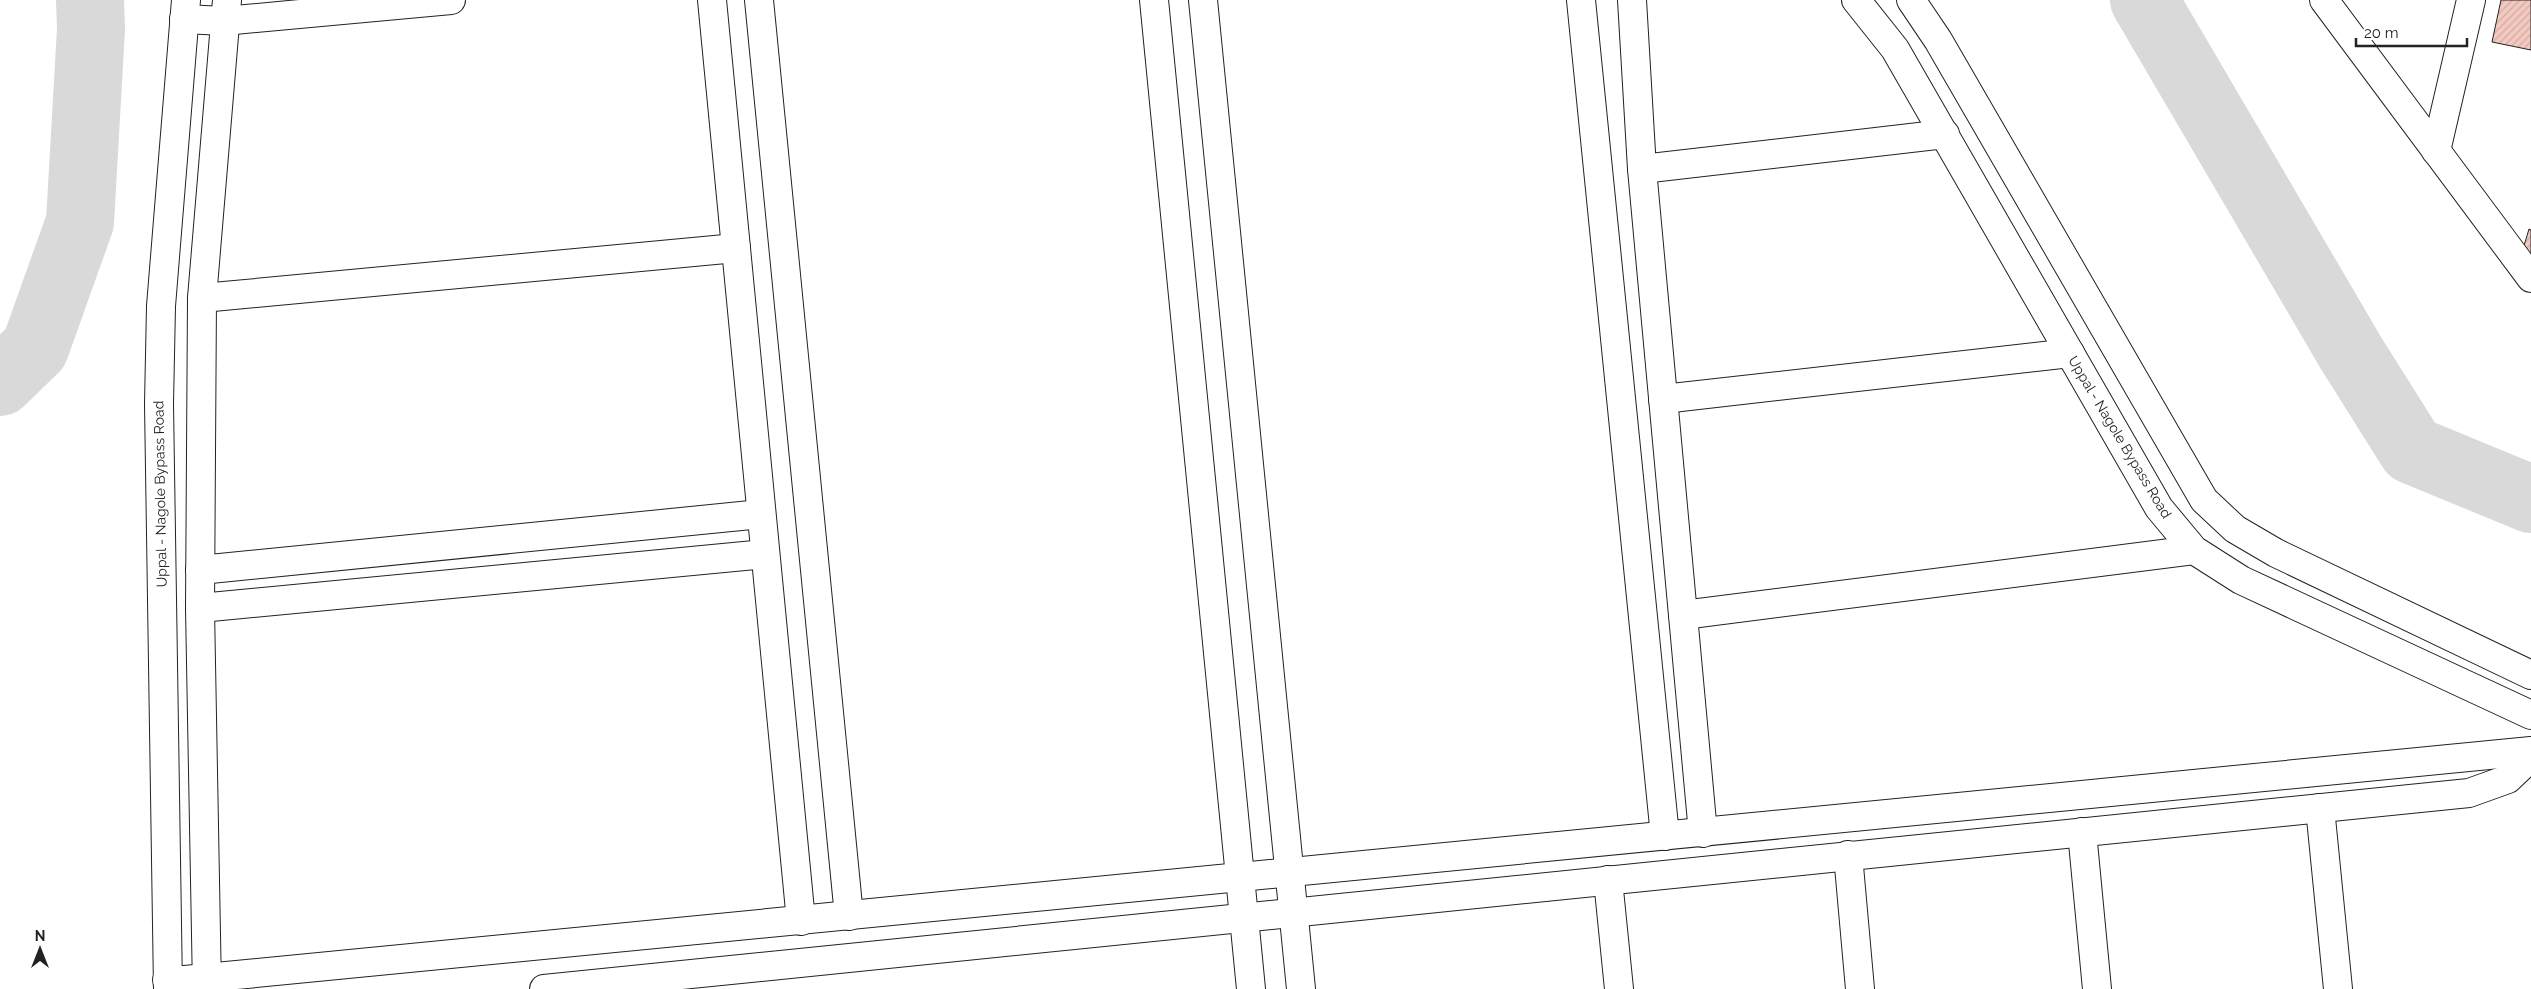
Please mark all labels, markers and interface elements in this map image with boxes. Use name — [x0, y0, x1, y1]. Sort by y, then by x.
scale bar — [2356, 15, 2467, 47]
text: 20 m — [2364, 24, 2399, 42]
street label: Uppal - Nagole Bypass Road — [2065, 353, 2175, 521]
street label: Uppal - Nagole Bypass Road — [150, 401, 170, 587]
north arrow — [15, 924, 65, 974]
text: N — [35, 928, 45, 944]

